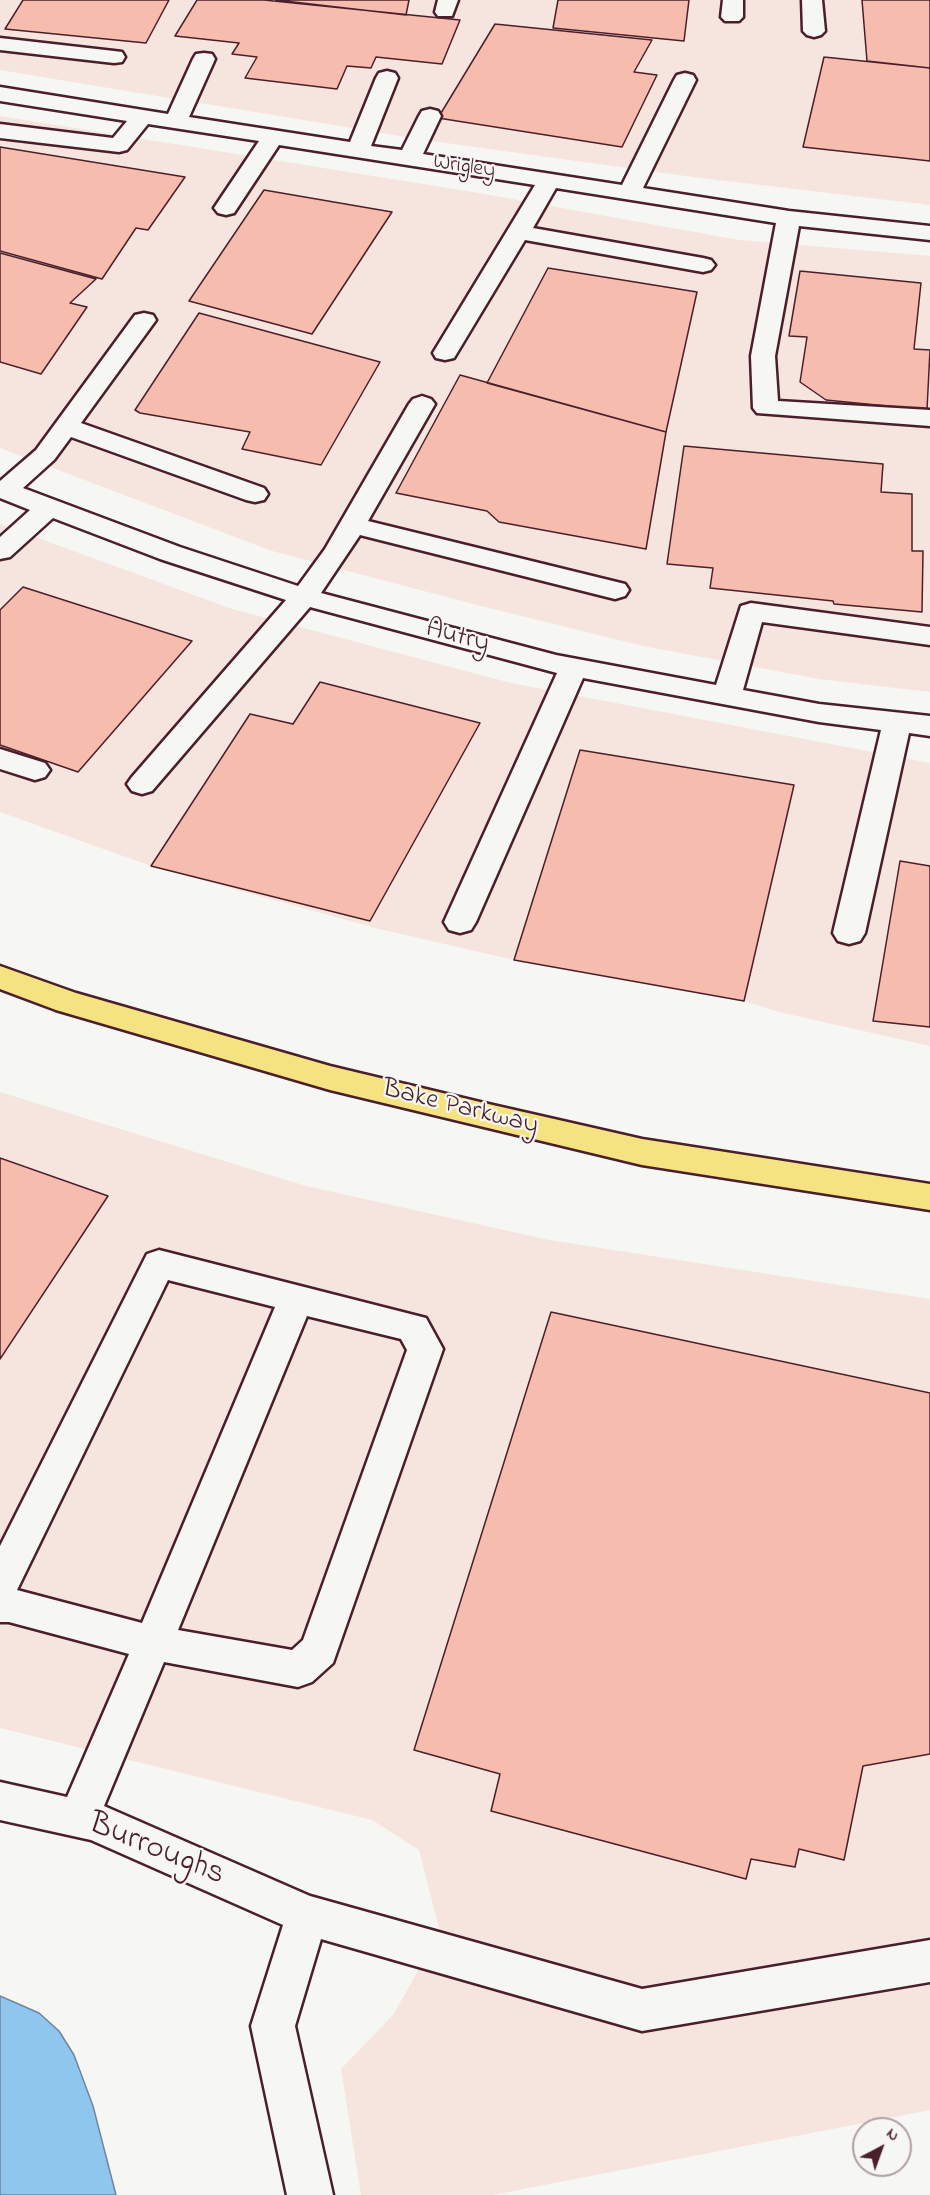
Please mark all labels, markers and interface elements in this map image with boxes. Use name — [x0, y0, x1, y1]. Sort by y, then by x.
street label: Wrigley — [431, 150, 497, 186]
street label: Autry — [422, 614, 492, 662]
street label: Bake Parkway — [379, 1074, 541, 1144]
street label: Burroughs — [82, 1806, 230, 1896]
north arrow — [852, 2117, 912, 2177]
text: N — [881, 2122, 904, 2148]

